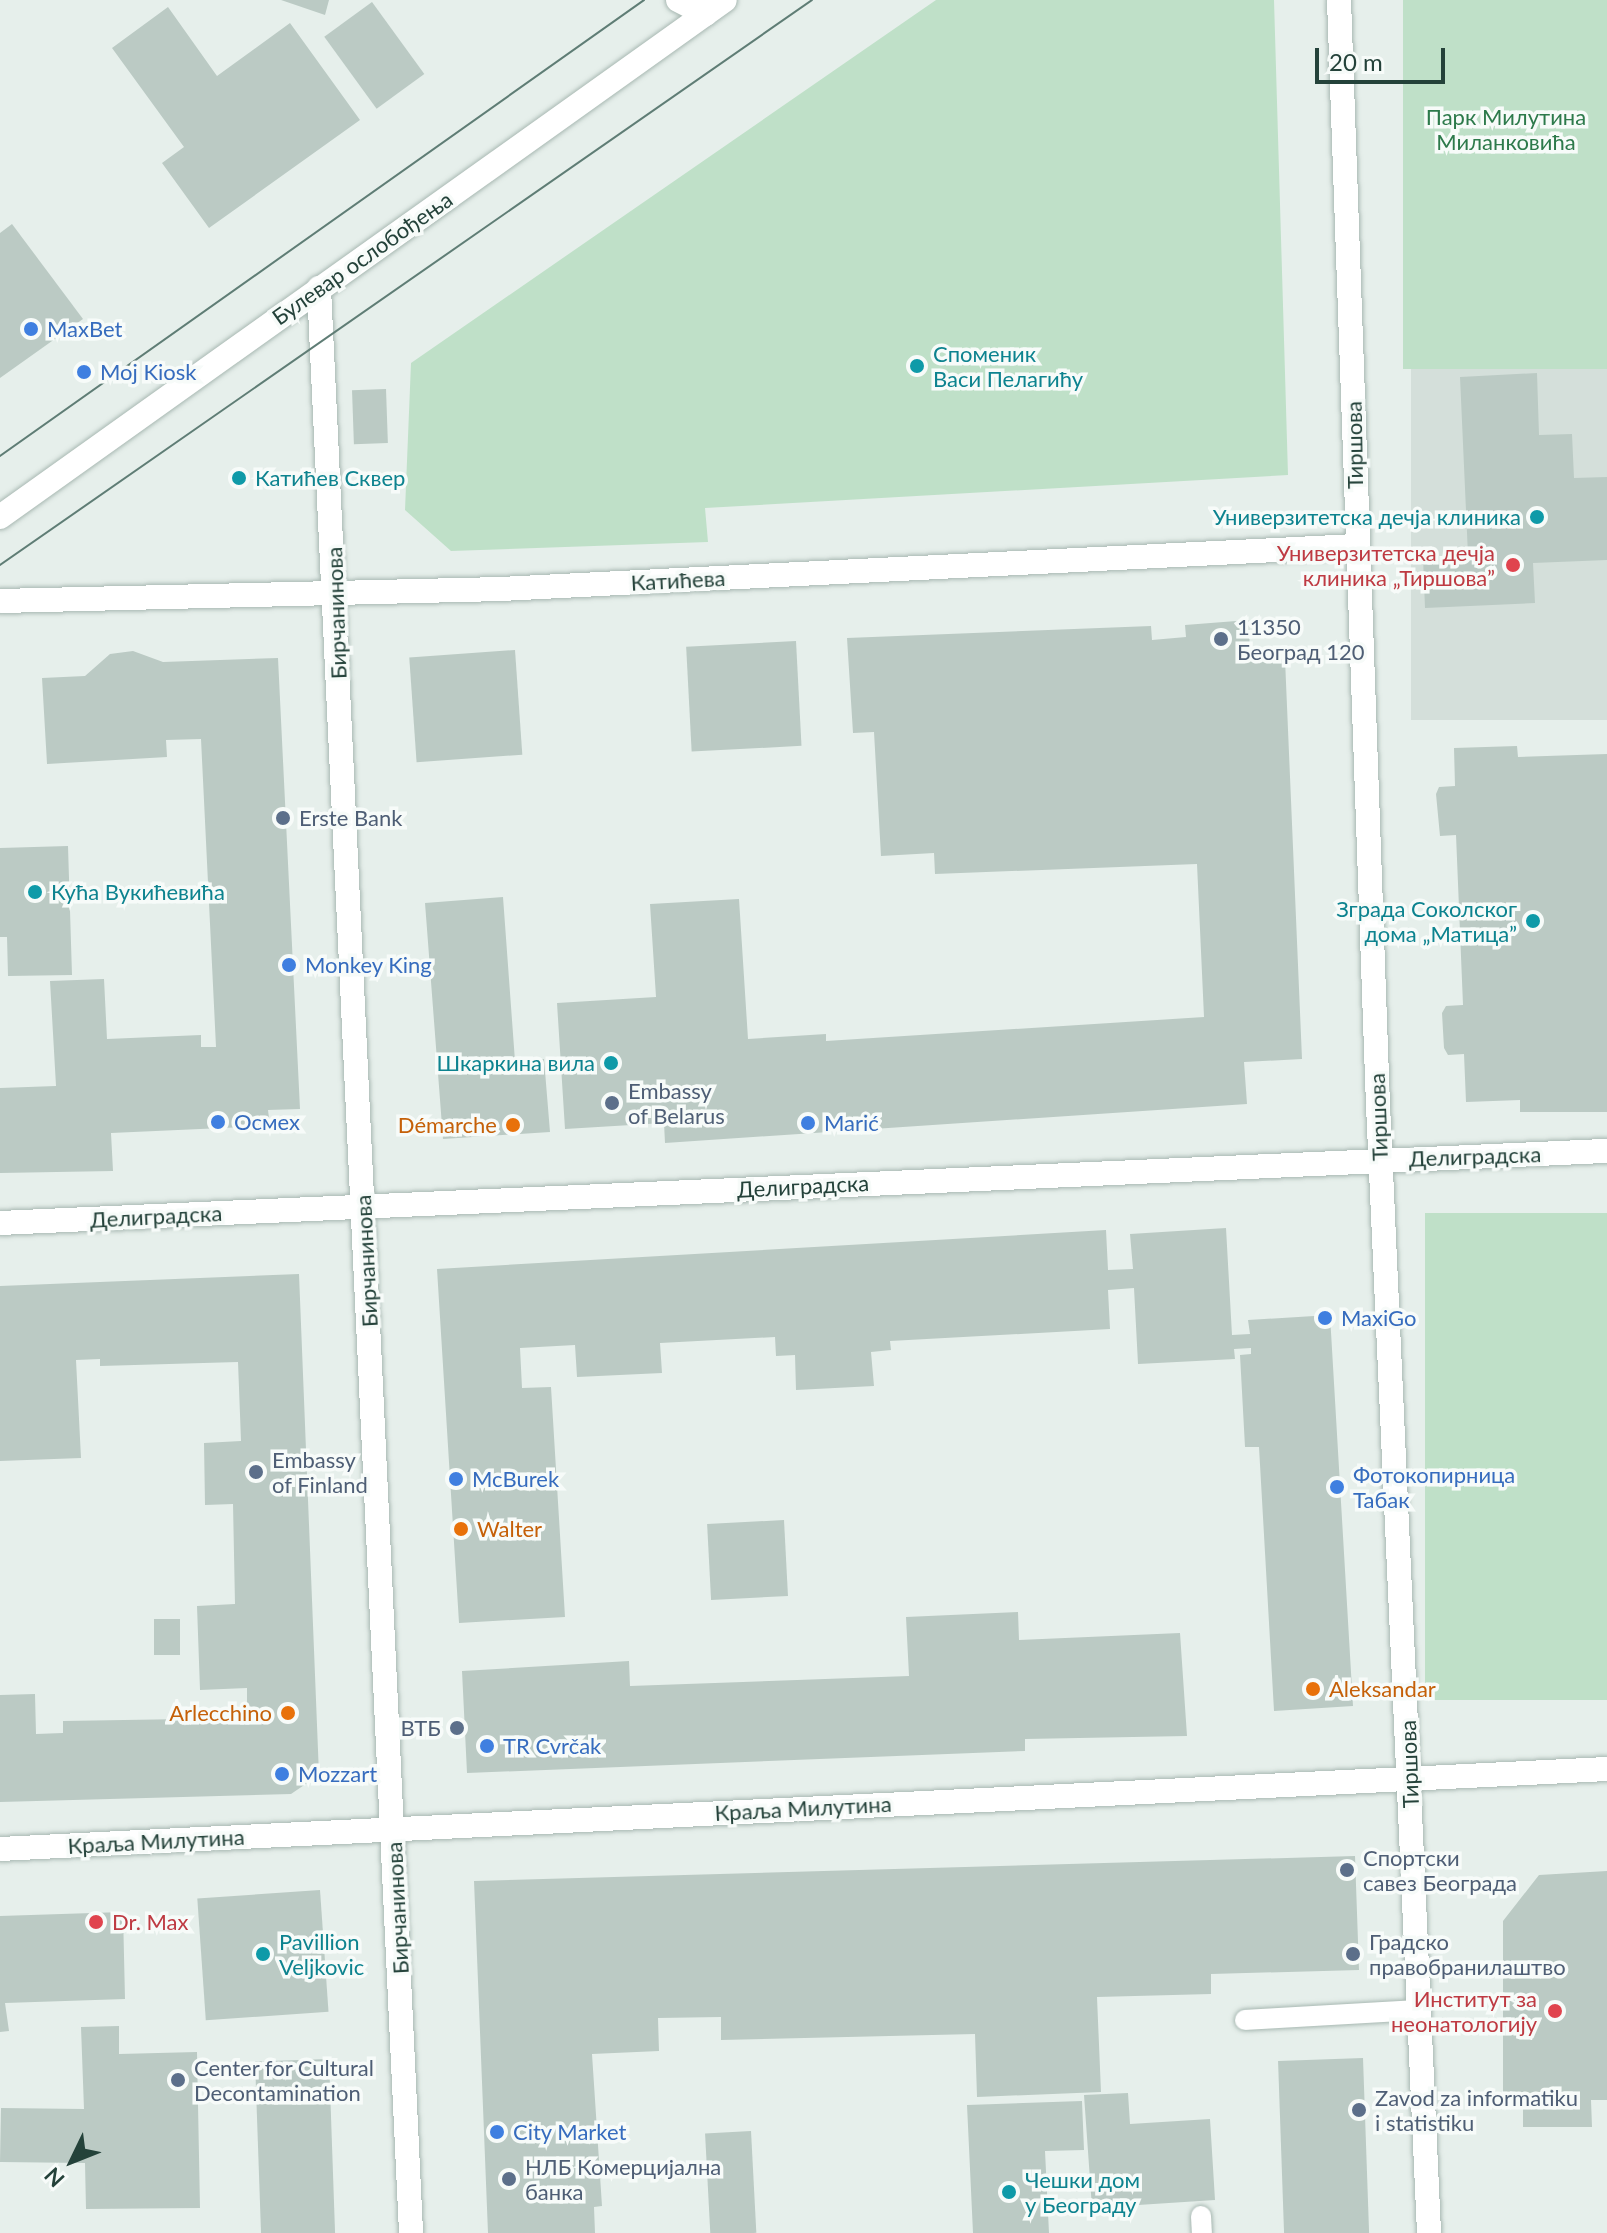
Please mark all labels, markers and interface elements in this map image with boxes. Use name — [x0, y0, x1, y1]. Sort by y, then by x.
scale bar — [1319, 32, 1449, 82]
text: 20 m — [1329, 47, 1383, 76]
park label: Парк Милутина Миланковића — [1426, 103, 1586, 154]
street label: Булевар ослобођења — [267, 186, 457, 330]
place label: MaxBet — [47, 316, 122, 342]
marker: MaxBet — [22, 320, 40, 338]
place label: Споменик Васи Пелагићу — [933, 340, 1083, 392]
marker: Споменик Васи Пелагићу — [908, 357, 926, 375]
place label: Moj Kiosk — [100, 359, 197, 385]
marker: Moj Kiosk — [75, 363, 93, 381]
street label: Тиршова — [1340, 401, 1368, 489]
place label: Катићев Сквер — [255, 465, 405, 491]
marker: Катићев Сквер — [230, 469, 248, 487]
place label: Универзитетска дечја клиника — [1213, 504, 1521, 530]
marker: Универзитетска дечја клиника — [1528, 508, 1546, 526]
place label: Универзитетска дечја клиника „Тиршова” — [1277, 539, 1495, 590]
street label: Бирчанинова — [320, 546, 352, 680]
marker: Универзитетска дечја клиника „Тиршова” — [1502, 554, 1524, 576]
street label: Катићева — [630, 564, 726, 596]
place label: 11350 Београд 120 — [1237, 613, 1365, 664]
marker: 11350 Београд 120 — [1212, 630, 1230, 648]
place label: Erste Bank — [299, 805, 402, 831]
marker: Erste Bank — [274, 809, 292, 827]
place label: Кућа Вукићевића — [51, 879, 225, 905]
marker: Кућа Вукићевића — [26, 883, 44, 901]
place label: Зграда Соколског дома „Матица” — [1336, 895, 1517, 946]
marker: Зграда Соколског дома „Матица” — [1524, 912, 1542, 930]
place label: Monkey King — [305, 952, 432, 978]
marker: Monkey King — [280, 956, 298, 974]
place label: Шкаркина вила — [436, 1050, 595, 1076]
marker: Шкаркина вила — [602, 1054, 620, 1072]
street label: Тиршова — [1363, 1073, 1393, 1161]
place label: Embassy of Belarus — [628, 1077, 725, 1128]
marker: Embassy of Belarus — [603, 1094, 621, 1112]
place label: Осмех — [234, 1109, 300, 1135]
place label: Marić — [824, 1110, 879, 1136]
place label: Démarche — [398, 1112, 497, 1138]
marker: Осмех — [209, 1113, 227, 1131]
marker: Marić — [799, 1114, 817, 1132]
marker: Démarche — [504, 1116, 522, 1134]
street label: Делиградска — [1408, 1140, 1542, 1172]
street label: Делиградска — [736, 1169, 870, 1203]
street label: Бирчанинова — [349, 1194, 383, 1328]
street label: Делиградска — [89, 1199, 223, 1233]
place label: MaxiGo — [1341, 1305, 1416, 1331]
marker: MaxiGo — [1316, 1309, 1334, 1327]
place label: Embassy of Finland — [272, 1446, 368, 1498]
place label: Фотокопирница Табак — [1353, 1461, 1515, 1512]
marker: Embassy of Finland — [247, 1463, 265, 1481]
place label: McBurek — [472, 1466, 559, 1492]
marker: McBurek — [447, 1470, 465, 1488]
marker: Фотокопирница Табак — [1328, 1478, 1346, 1496]
place label: Walter — [477, 1516, 542, 1542]
marker: Walter — [452, 1520, 470, 1538]
place label: Aleksandar — [1329, 1676, 1436, 1702]
marker: Aleksandar — [1304, 1680, 1322, 1698]
place label: Arlecchino — [169, 1700, 272, 1726]
marker: Arlecchino — [279, 1704, 297, 1722]
place label: ВТБ — [400, 1715, 441, 1741]
marker: ВТБ — [448, 1719, 466, 1737]
street label: Тиршова — [1394, 1720, 1424, 1808]
place label: TR Cvrčak — [503, 1733, 601, 1759]
marker: TR Cvrčak — [478, 1737, 496, 1755]
place label: Mozzart — [298, 1761, 377, 1787]
marker: Mozzart — [273, 1765, 291, 1783]
street label: Краља Милутина — [714, 1790, 892, 1826]
street label: Краља Милутина — [67, 1823, 245, 1859]
street label: Бирчанинова — [380, 1841, 414, 1975]
place label: Спортски савез Београда — [1363, 1844, 1517, 1896]
marker: Спортски савез Београда — [1338, 1861, 1356, 1879]
place label: Dr. Max — [112, 1909, 188, 1935]
marker: Dr. Max — [87, 1913, 105, 1931]
place label: Pavillion Veljkovic — [279, 1928, 364, 1980]
place label: Градско правобранилаштво — [1369, 1928, 1566, 1980]
marker: Pavillion Veljkovic — [254, 1945, 272, 1963]
marker: Градско правобранилаштво — [1344, 1945, 1362, 1963]
place label: Институт за неонатологију — [1391, 1985, 1537, 2036]
marker: Институт за неонатологију — [1544, 2000, 1566, 2022]
place label: Center for Cultural Decontamination — [194, 2054, 375, 2106]
marker: Center for Cultural Decontamination — [169, 2071, 187, 2089]
place label: Zavod za informatiku i statistiku — [1375, 2084, 1578, 2136]
marker: Zavod za informatiku i statistiku — [1350, 2101, 1368, 2119]
place label: City Market — [513, 2119, 627, 2145]
north arrow — [32, 2121, 112, 2201]
marker: City Market — [488, 2123, 506, 2141]
place label: НЛБ Комерцијална банка — [525, 2153, 721, 2204]
text: N — [38, 2162, 70, 2193]
place label: Чешки дом у Београду — [1025, 2166, 1140, 2218]
marker: НЛБ Комерцијална банка — [500, 2170, 518, 2188]
marker: Чешки дом у Београду — [1000, 2183, 1018, 2201]

